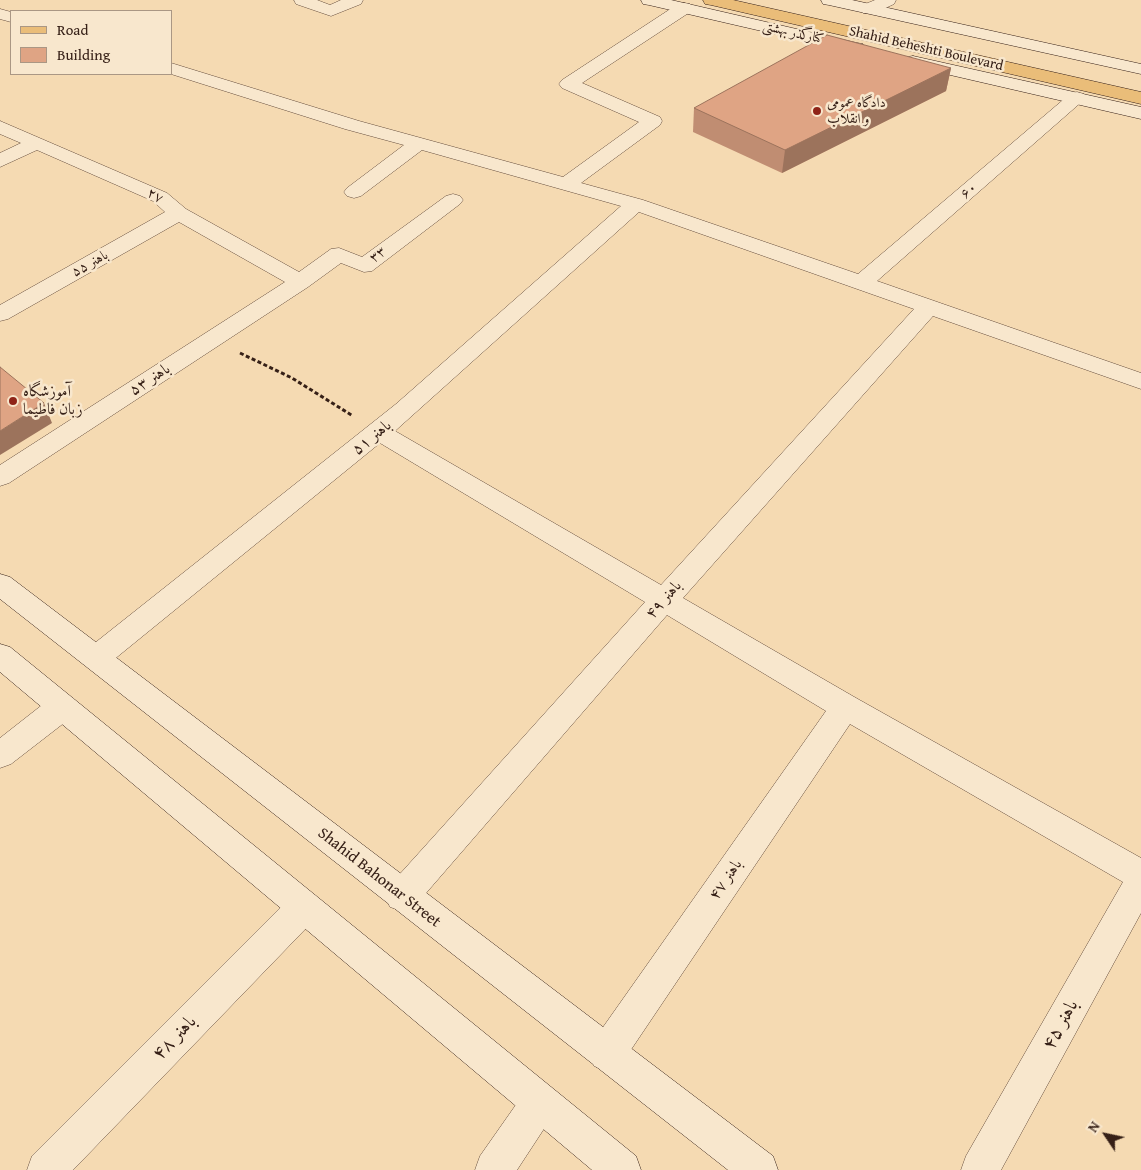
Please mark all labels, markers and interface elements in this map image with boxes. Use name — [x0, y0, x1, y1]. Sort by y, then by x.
legend — [10, 10, 172, 75]
street label: کنارگذر بهشتی — [761, 18, 825, 48]
text: Road — [57, 19, 88, 40]
street label: Shahid Beheshti Boulevard — [847, 23, 1005, 75]
text: Building — [57, 44, 110, 65]
place label: دادگاه عمومی و انقلاب — [827, 95, 886, 128]
marker: دادگاه عمومی و انقلاب — [811, 105, 823, 117]
street label: ۶۰ — [957, 179, 981, 203]
street label: ۲۷ — [144, 185, 166, 207]
street label: ۳۳ — [366, 243, 390, 267]
street label: باهنر ۵۵ — [69, 247, 111, 281]
street label: باهنر ۵۳ — [126, 360, 174, 400]
place label: آموزشگاه زبان فاطیما — [23, 382, 83, 420]
marker: آموزشگاه زبان فاطیما — [7, 395, 19, 407]
street label: باهنر ۵۱ — [348, 416, 396, 460]
street label: باهنر ۴۹ — [642, 577, 686, 623]
street label: Shahid Bahonar Street — [314, 824, 444, 932]
street label: باهنر ۴۷ — [705, 856, 747, 904]
street label: باهنر ۴۵ — [1038, 996, 1084, 1054]
street label: باهنر ۴۸ — [148, 1011, 202, 1065]
north arrow — [1081, 1110, 1131, 1160]
text: N — [1083, 1117, 1104, 1136]

